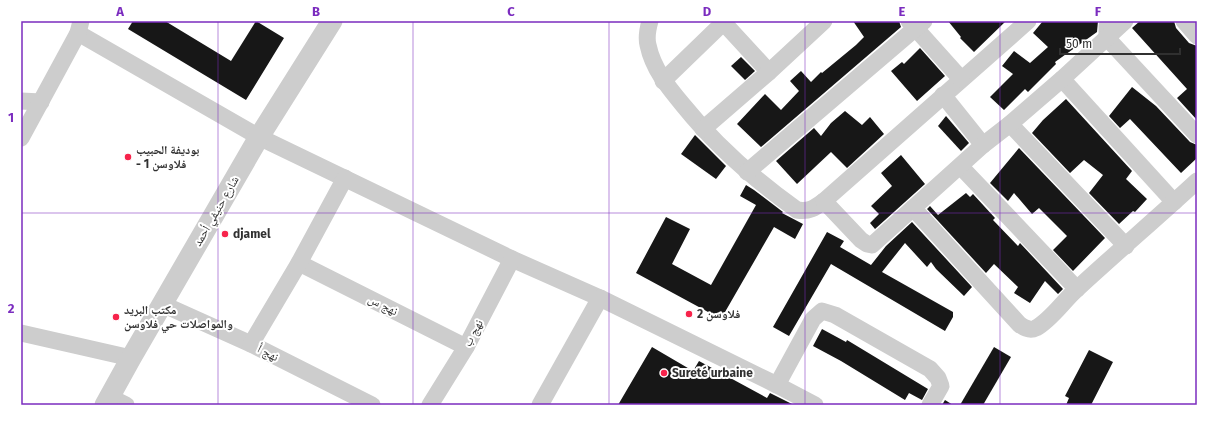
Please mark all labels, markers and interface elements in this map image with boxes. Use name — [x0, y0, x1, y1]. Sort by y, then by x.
text: A — [115, 4, 124, 19]
text: B — [312, 4, 320, 19]
text: C — [507, 4, 515, 19]
text: D — [703, 4, 712, 19]
text: E — [899, 4, 906, 19]
text: F — [1095, 4, 1102, 19]
scale bar — [1060, 30, 1180, 56]
text: 50 m — [1066, 37, 1092, 51]
text: 1 — [8, 110, 14, 125]
place label: بوديفة الحبيب - فلاوسن 1 — [136, 143, 199, 172]
marker: بوديفة الحبيب - فلاوسن 1 — [123, 152, 133, 162]
street label: شارع حنيفي أحمد — [190, 173, 244, 250]
place label: djamel — [233, 227, 271, 241]
marker: djamel — [220, 229, 230, 239]
street label: نهج س — [366, 292, 400, 318]
text: 2 — [8, 301, 15, 316]
place label: مكتب البريد والمواصلات حي فلاوسن — [124, 303, 233, 334]
place label: فلاوسن 2 — [697, 307, 740, 322]
marker: فلاوسن 2 — [684, 309, 694, 319]
marker: مكتب البريد والمواصلات حي فلاوسن — [111, 312, 121, 322]
street label: نهج ب — [460, 317, 486, 349]
street label: نهج أ — [255, 342, 281, 364]
place label: Sureté urbaine — [672, 366, 753, 380]
marker: Sureté urbaine — [659, 368, 669, 378]

